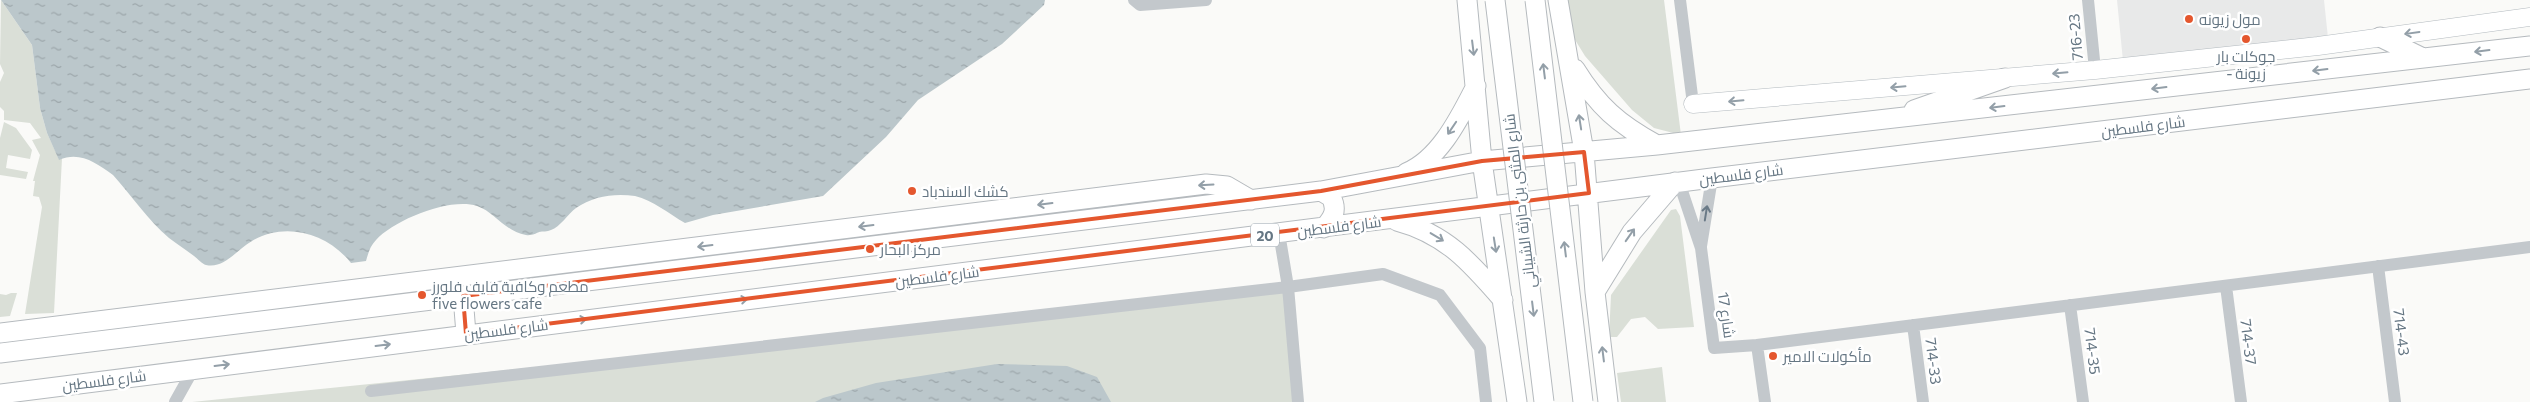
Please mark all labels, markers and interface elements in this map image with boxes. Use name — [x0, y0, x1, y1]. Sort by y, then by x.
place label: مول زيونه — [2199, 10, 2261, 29]
street label: 716-23 — [2064, 13, 2086, 61]
marker: مول زيونه — [2183, 13, 2195, 25]
one-way arrow — [2405, 28, 2421, 38]
marker: جوكلت بار - زيونة — [2240, 33, 2252, 45]
one-way arrow — [1468, 40, 1478, 56]
one-way arrow — [2474, 46, 2490, 56]
place label: جوكلت بار - زيونة — [2216, 47, 2275, 83]
one-way arrow — [1538, 63, 1548, 79]
one-way arrow — [2312, 65, 2328, 75]
one-way arrow — [2052, 69, 2068, 78]
one-way arrow — [1890, 83, 1906, 92]
one-way arrow — [2151, 83, 2167, 93]
one-way arrow — [1728, 96, 1744, 106]
one-way arrow — [1990, 102, 2006, 112]
street label: شارع المثنى بن حارثة الشيباني — [1499, 112, 1543, 289]
street label: شارع فلسطين — [2100, 112, 2186, 143]
one-way arrow — [1574, 115, 1584, 131]
one-way arrow — [1447, 121, 1457, 135]
street label: شارع فلسطين — [1698, 160, 1784, 191]
one-way arrow — [1199, 180, 1215, 189]
place label: كشك السندباد — [922, 182, 1009, 200]
marker: كشك السندباد — [906, 185, 918, 197]
one-way arrow — [1037, 199, 1053, 209]
one-way arrow — [1702, 205, 1712, 221]
street label: شارع فلسطين — [1296, 212, 1382, 243]
one-way arrow — [859, 221, 875, 231]
road number: 20 — [1251, 224, 1279, 246]
one-way arrow — [1625, 228, 1635, 242]
one-way arrow — [1429, 232, 1443, 242]
one-way arrow — [1490, 236, 1500, 252]
place label: مركز البحار — [879, 240, 941, 259]
one-way arrow — [697, 241, 713, 251]
one-way arrow — [1560, 242, 1570, 258]
marker: مركز البحار — [864, 243, 876, 255]
street label: شارع فلسطين — [894, 262, 980, 293]
place label: مطعم وكافية فايف فلورز five flowers cafe — [431, 277, 589, 312]
marker: مطعم وكافية فايف فلورز five flowers cafe — [416, 289, 428, 301]
street label: شارع 17 — [1712, 291, 1739, 340]
one-way arrow — [732, 295, 748, 305]
one-way arrow — [1528, 301, 1538, 317]
street label: 714-43 — [2390, 307, 2414, 357]
street label: شارع فلسطين — [463, 315, 549, 346]
one-way arrow — [571, 315, 587, 325]
street label: 714-37 — [2237, 318, 2261, 366]
street label: 714-35 — [2081, 327, 2105, 375]
street label: 714-33 — [1922, 337, 1946, 385]
one-way arrow — [375, 340, 391, 350]
one-way arrow — [1598, 346, 1608, 362]
place label: مأكولات الامير — [1782, 347, 1872, 366]
marker: مأكولات الامير — [1767, 350, 1779, 362]
one-way arrow — [214, 360, 230, 370]
street label: شارع فلسطين — [61, 366, 147, 397]

